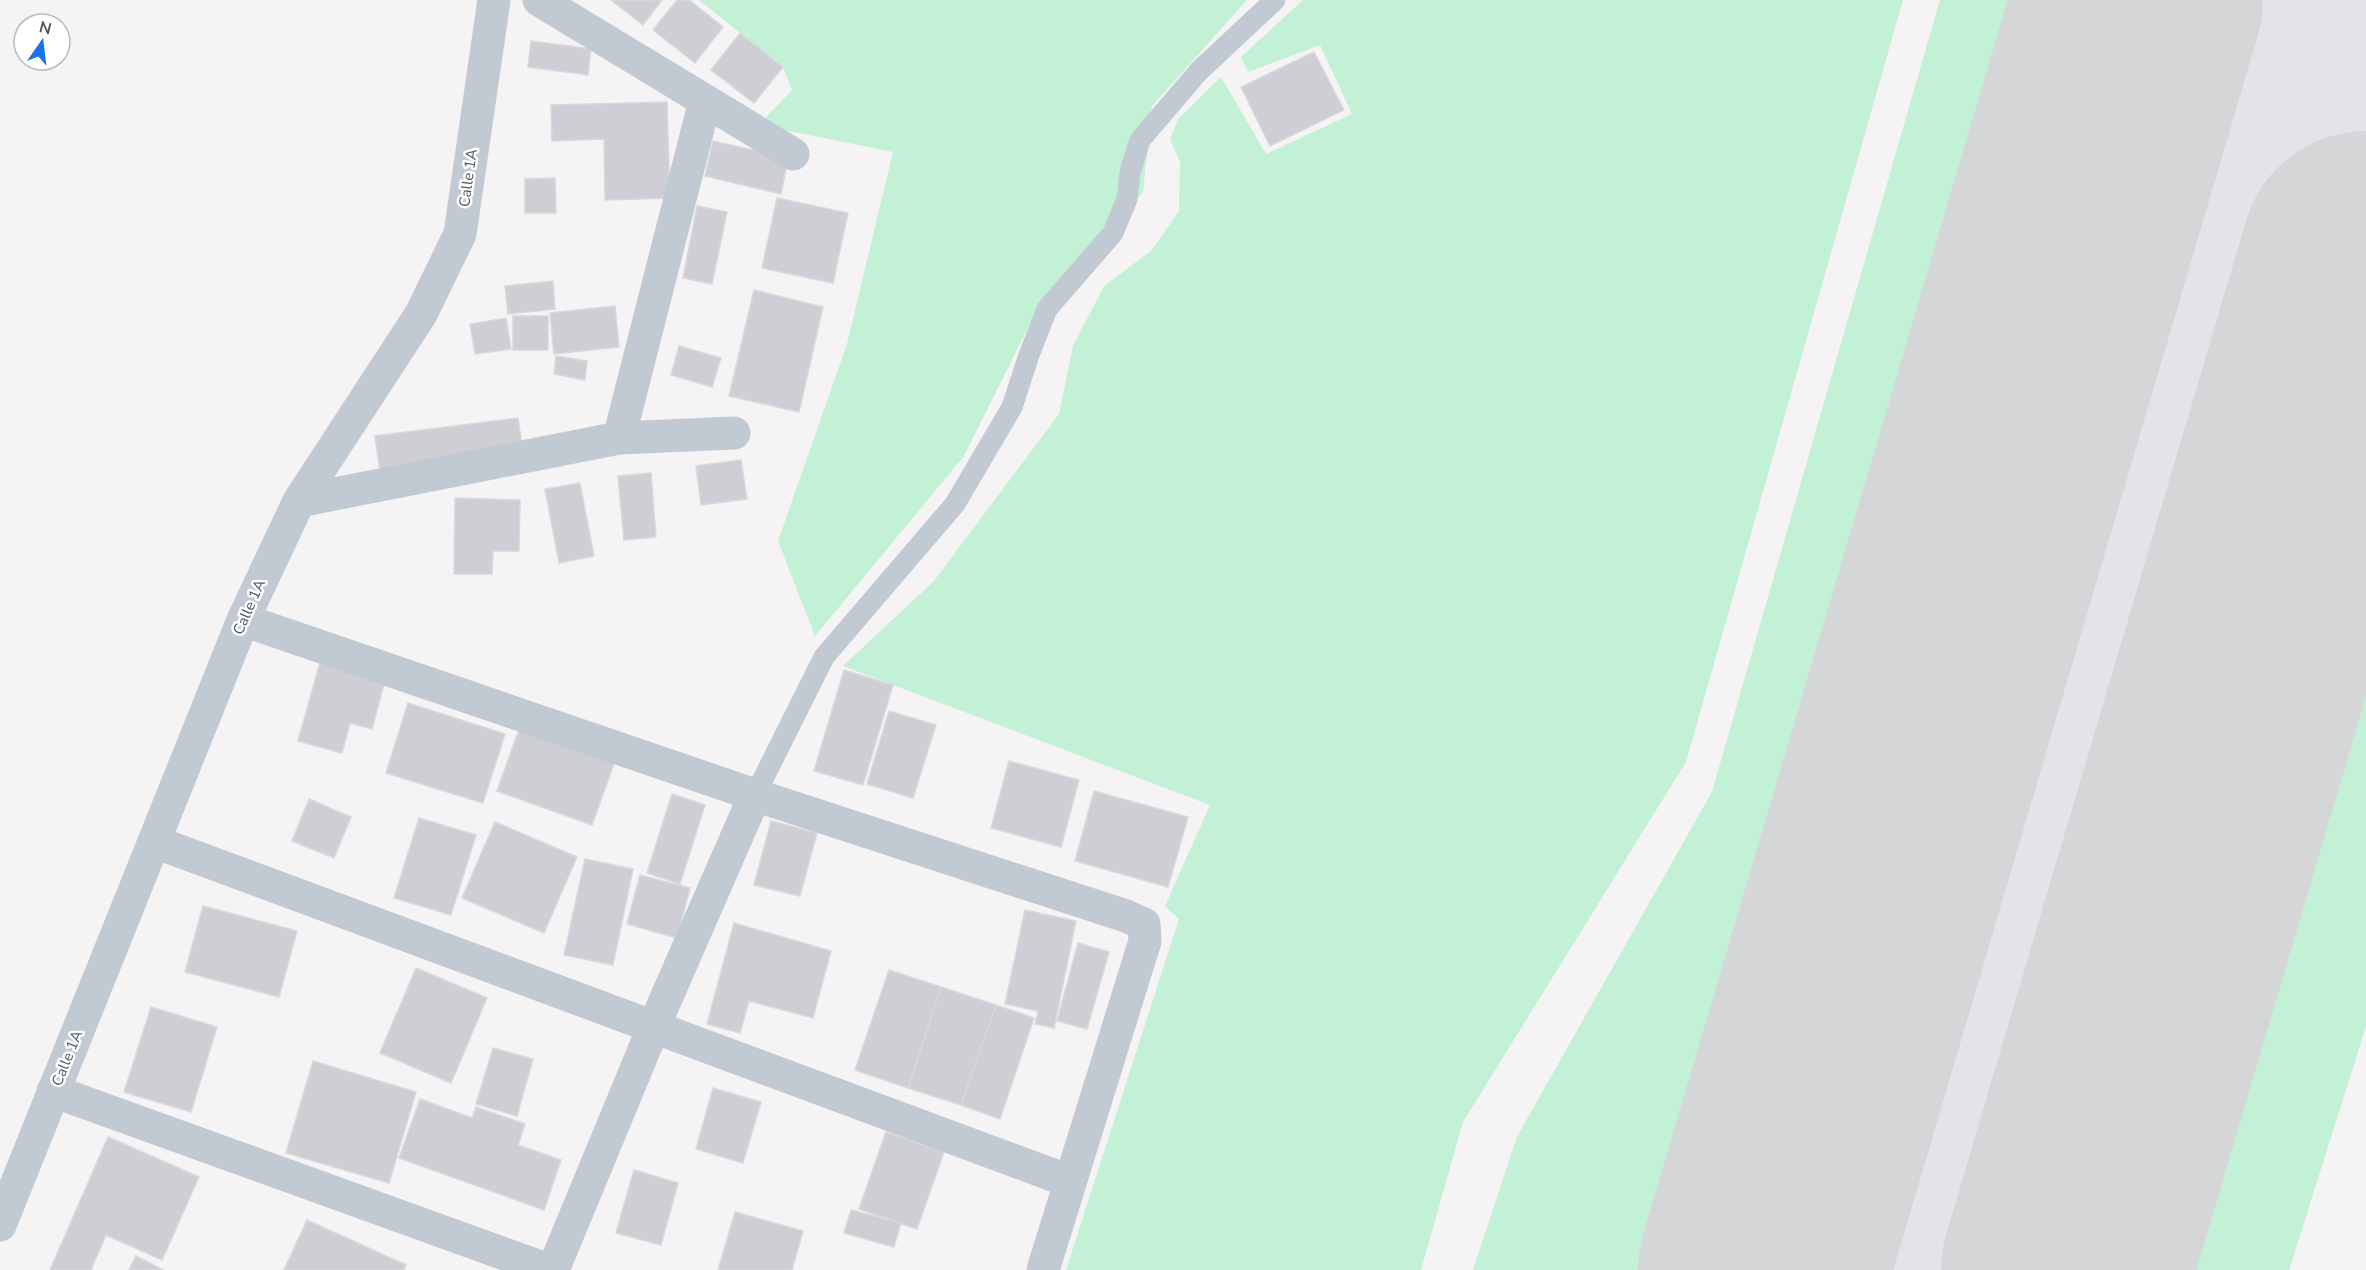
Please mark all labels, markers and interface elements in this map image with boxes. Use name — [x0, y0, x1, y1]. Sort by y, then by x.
north arrow — [12, 12, 72, 72]
text: N — [37, 16, 54, 41]
street label: Calle 1A — [454, 148, 482, 208]
street label: Calle 1A — [228, 576, 270, 638]
street label: Calle 1A — [47, 1027, 87, 1089]

